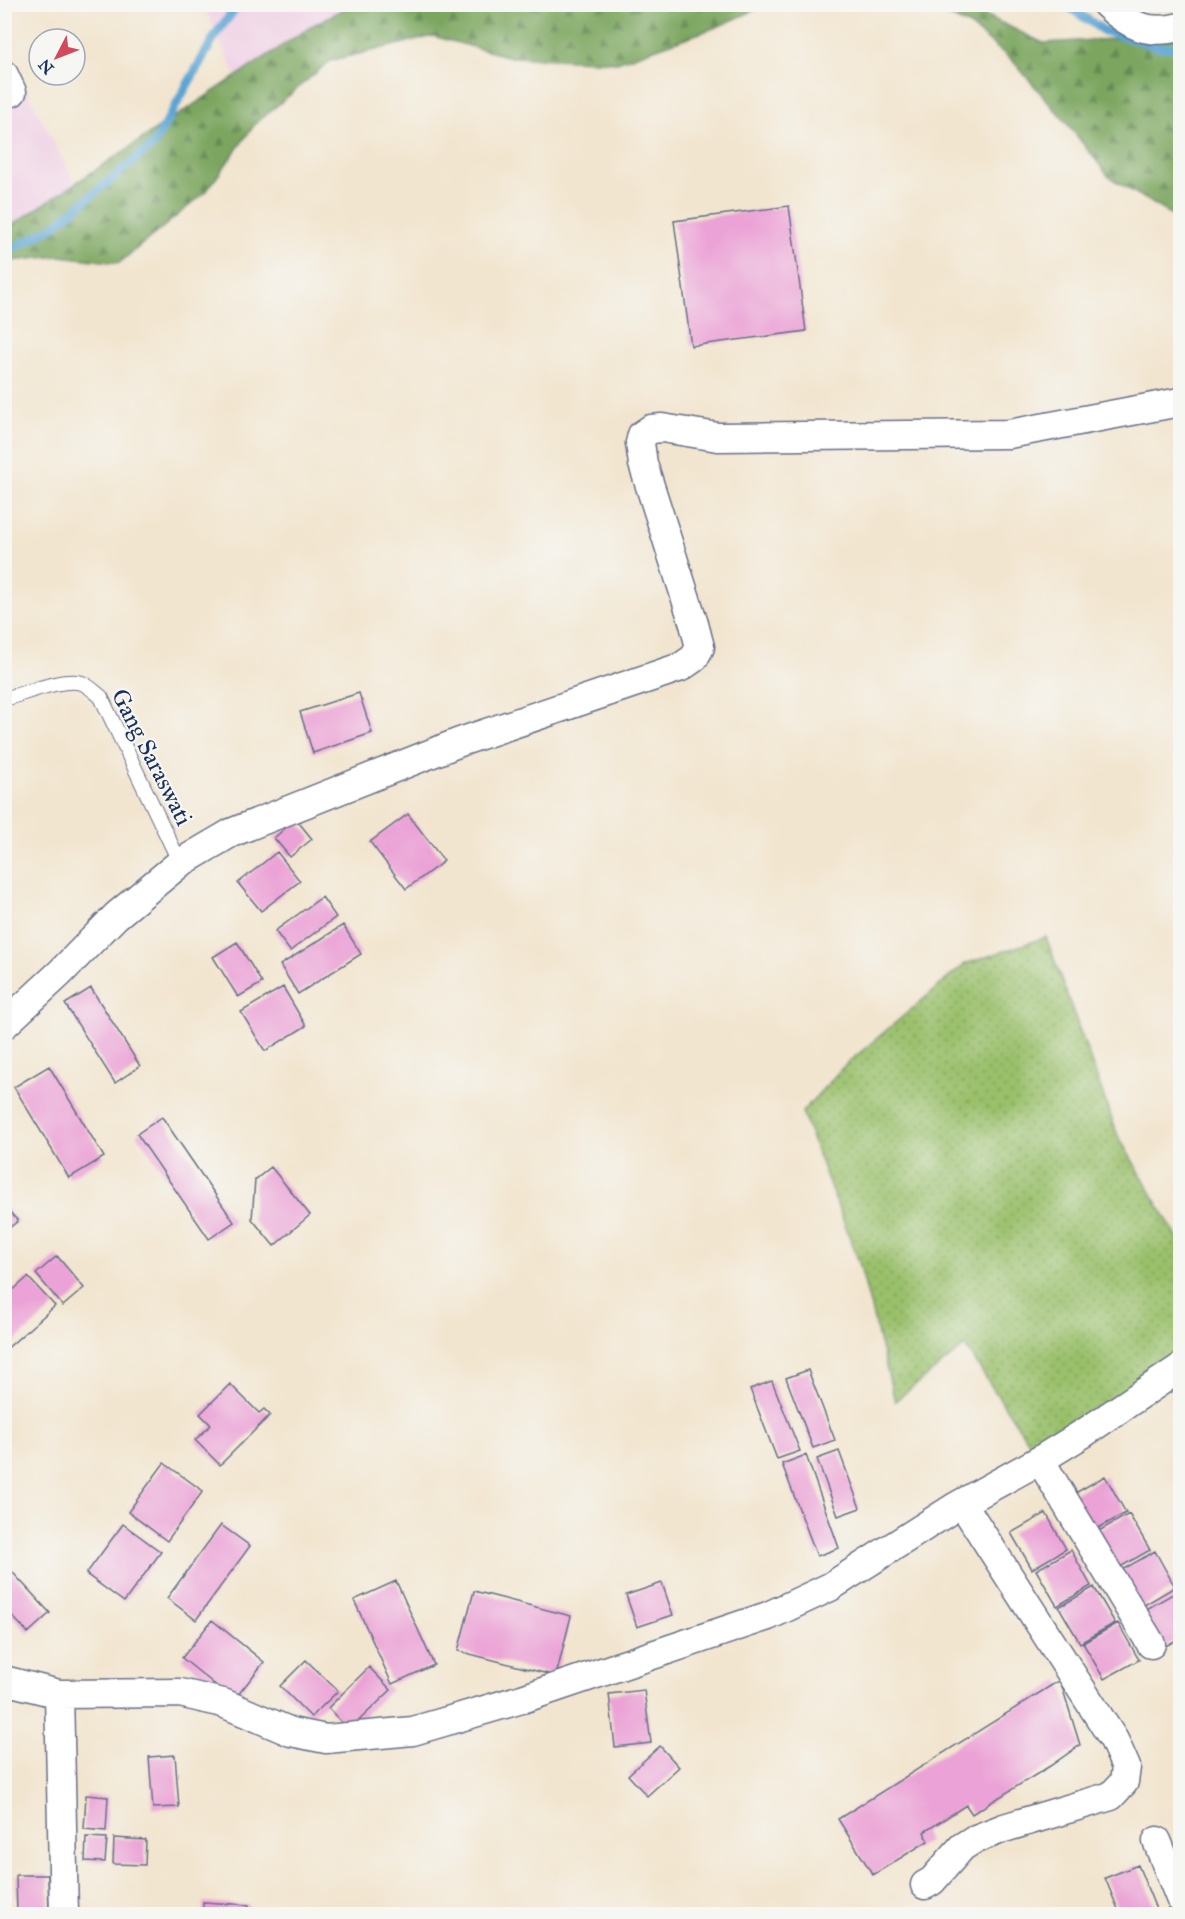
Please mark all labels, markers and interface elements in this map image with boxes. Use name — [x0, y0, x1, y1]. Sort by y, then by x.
north arrow — [27, 27, 87, 87]
text: N — [34, 55, 58, 78]
street label: Gang Saraswati — [105, 683, 200, 831]

